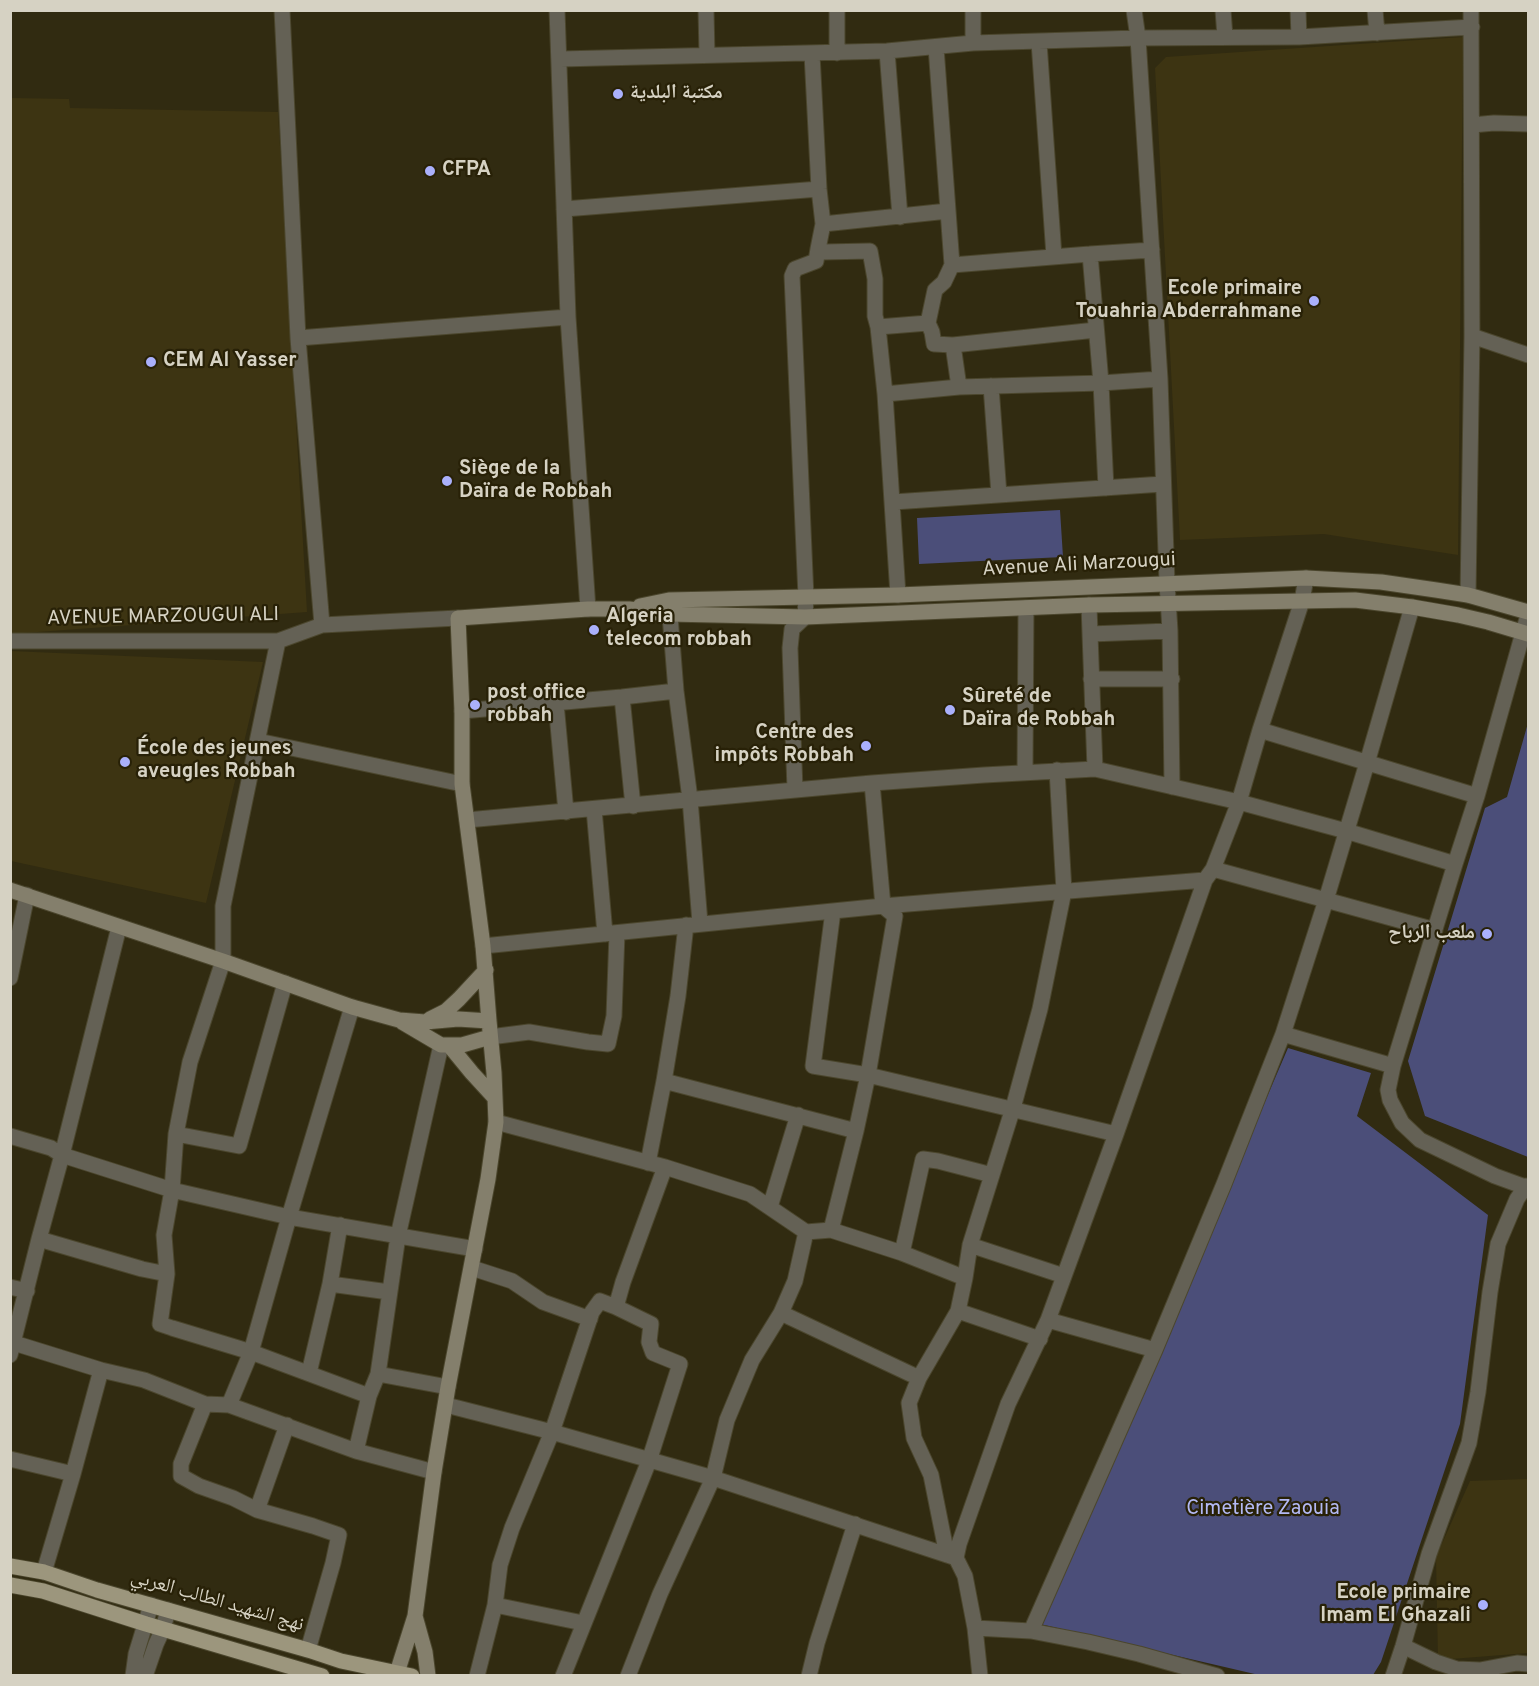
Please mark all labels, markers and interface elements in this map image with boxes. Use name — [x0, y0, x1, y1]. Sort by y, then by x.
place label: مكتبة البلدية — [630, 82, 723, 106]
marker: مكتبة البلدية — [611, 87, 625, 101]
place label: CFPA — [442, 159, 491, 183]
marker: CFPA — [423, 164, 437, 178]
place label: Ecole primaire Touahria Abderrahmane — [1075, 278, 1302, 325]
marker: Ecole primaire Touahria Abderrahmane — [1307, 294, 1321, 308]
place label: CEM Al Yasser — [163, 350, 297, 374]
marker: CEM Al Yasser — [144, 355, 158, 369]
place label: Siège de la Daïra de Robbah — [459, 458, 612, 505]
marker: Siège de la Daïra de Robbah — [440, 474, 454, 488]
street label: Avenue Ali Marzougui — [982, 549, 1176, 583]
street label: AVENUE MARZOUGUI ALI — [47, 604, 279, 632]
place label: Algeria telecom robbah — [606, 606, 752, 653]
marker: Algeria telecom robbah — [587, 623, 601, 637]
place label: post office robbah — [487, 682, 586, 729]
place label: Sûreté de Daïra de Robbah — [962, 686, 1115, 733]
marker: post office robbah — [468, 698, 482, 712]
marker: Sûreté de Daïra de Robbah — [943, 703, 957, 717]
place label: Centre des impôts Robbah — [714, 722, 854, 769]
place label: École des jeunes aveugles Robbah — [137, 738, 295, 785]
marker: Centre des impôts Robbah — [859, 739, 873, 753]
marker: École des jeunes aveugles Robbah — [118, 755, 132, 769]
place label: ملعب الرباح — [1388, 922, 1475, 946]
marker: ملعب الرباح — [1480, 927, 1494, 941]
park label: Cimetière Zaouia — [1186, 1498, 1340, 1522]
street label: نهج الشهيد الطالب العربي — [128, 1566, 306, 1638]
place label: Ecole primaire Imam El Ghazali — [1320, 1582, 1471, 1629]
marker: Ecole primaire Imam El Ghazali — [1476, 1598, 1490, 1612]

